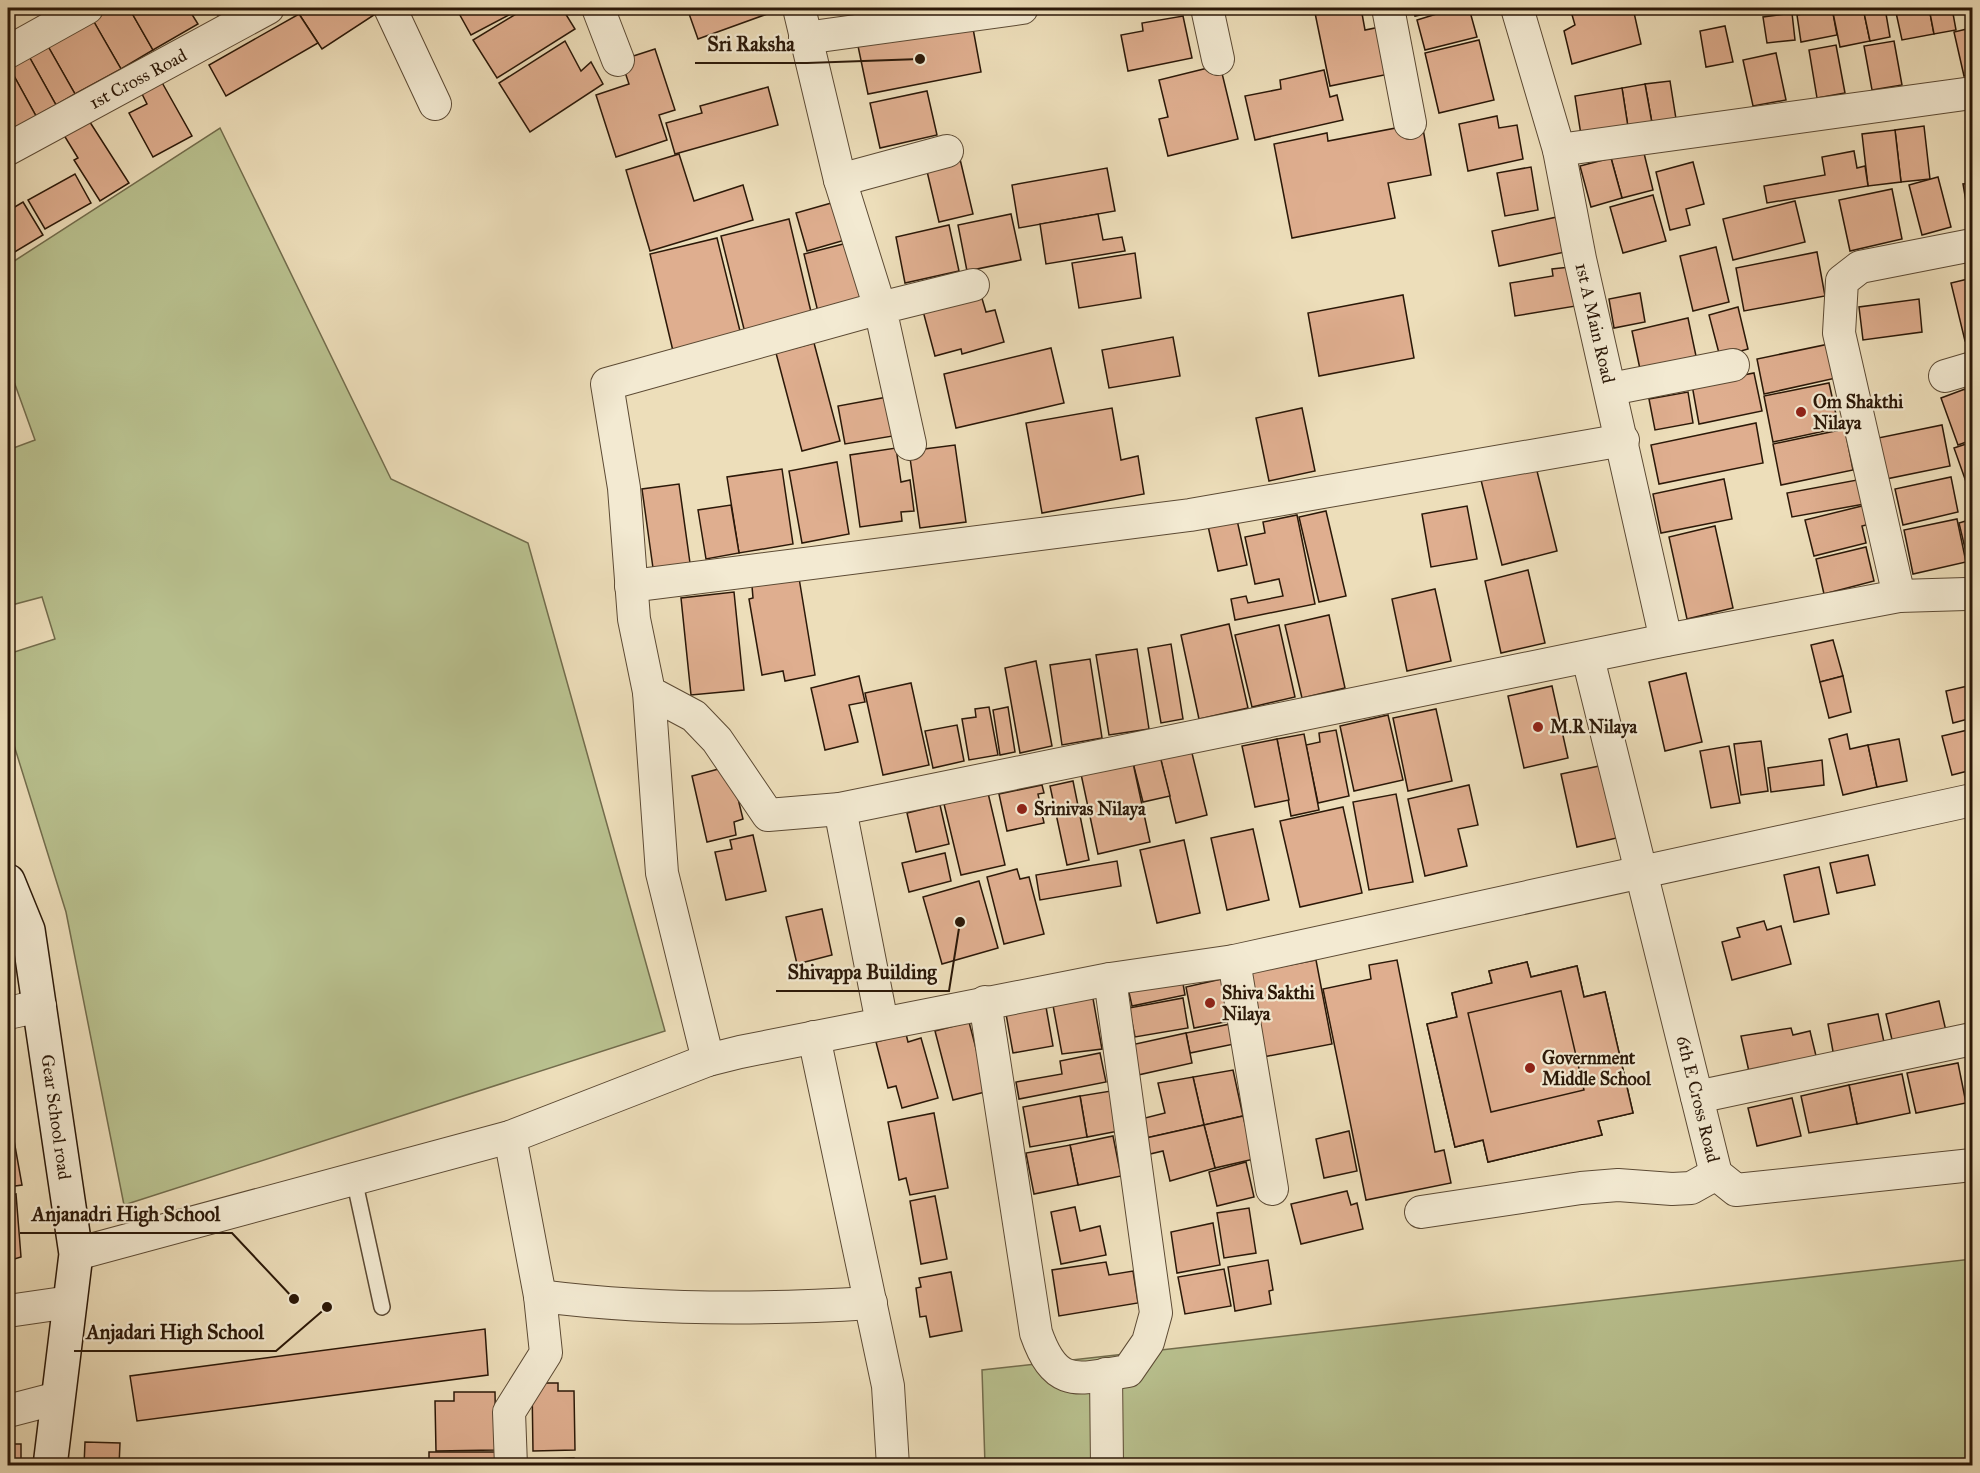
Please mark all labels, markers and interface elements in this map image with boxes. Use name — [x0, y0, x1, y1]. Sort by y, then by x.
callout: Sri Raksha — [695, 25, 807, 63]
text: Sri Raksha — [707, 32, 795, 56]
street label: 1st Cross Road — [85, 44, 191, 114]
street label: 1st A Main Road — [1570, 261, 1620, 385]
place label: Om Shakthi Nilaya — [1813, 391, 1904, 435]
marker: Om Shakthi Nilaya — [1794, 405, 1808, 419]
place label: M.R Nilaya — [1550, 716, 1638, 739]
marker: M.R Nilaya — [1531, 720, 1545, 734]
place label: Srinivas Nilaya — [1034, 798, 1146, 821]
marker: Srinivas Nilaya — [1015, 802, 1029, 816]
callout: Shivappa Building — [776, 953, 949, 991]
text: Shivappa Building — [787, 960, 937, 985]
place label: Shiva Sakthi Nilaya — [1222, 982, 1316, 1026]
marker: Shiva Sakthi Nilaya — [1203, 996, 1217, 1010]
street label: 6th E Cross Road — [1672, 1033, 1724, 1165]
place label: Government Middle School — [1542, 1047, 1652, 1090]
street label: Gear School road — [36, 1053, 76, 1181]
marker: Government Middle School — [1523, 1061, 1537, 1075]
callout: Anjanadri High School — [20, 1195, 232, 1233]
text: Anjanadri High School — [30, 1202, 221, 1227]
callout: Anjadari High School — [74, 1313, 276, 1351]
text: Anjadari High School — [84, 1320, 264, 1345]

